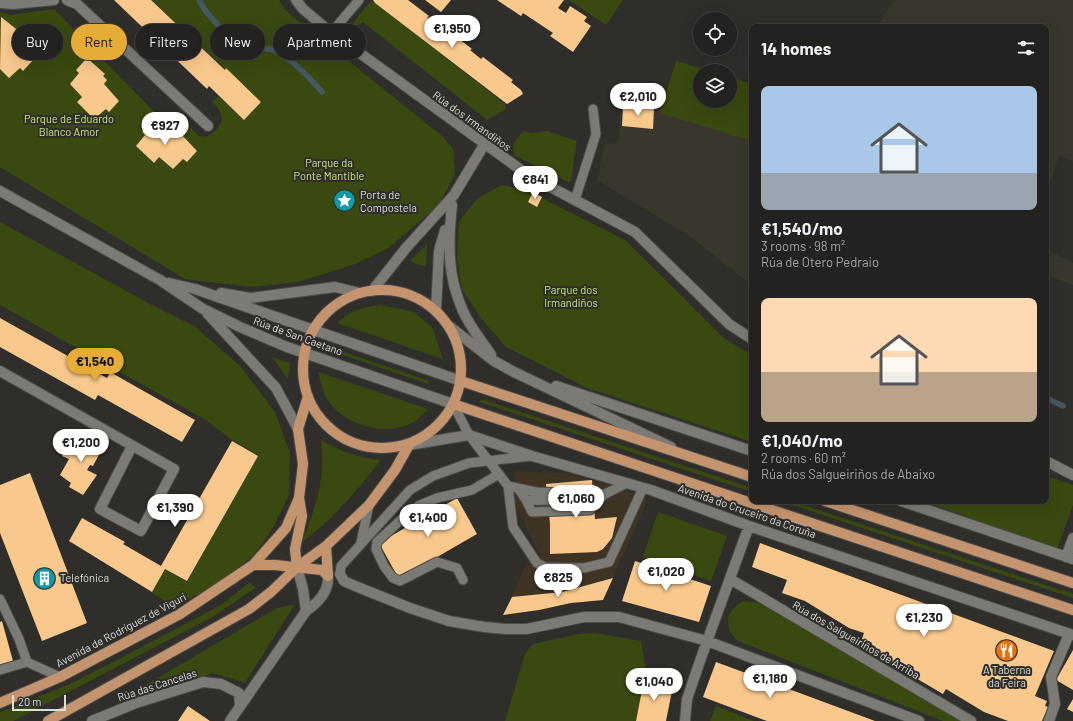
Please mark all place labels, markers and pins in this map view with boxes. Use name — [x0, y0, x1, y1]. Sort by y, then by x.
pin: €1,950 — [419, 15, 485, 49]
pin: €2,010 — [605, 83, 671, 117]
pin: €927 — [141, 112, 189, 146]
pin: €841 — [511, 166, 559, 200]
place icon: Porta de Compostela — [331, 188, 357, 214]
place label: Porta de Compostela — [360, 188, 417, 214]
pin: €1,540 — [62, 348, 128, 382]
pin: €1,200 — [48, 429, 114, 463]
pin: €1,060 — [543, 485, 609, 519]
pin: €1,390 — [142, 494, 208, 528]
pin: €1,400 — [395, 504, 461, 538]
pin: €1,020 — [633, 558, 699, 592]
pin: €825 — [534, 564, 582, 598]
building icon: Telefónica — [31, 565, 57, 591]
place label: Telefónica — [60, 571, 109, 584]
pin: €1,230 — [891, 604, 957, 638]
restaurant icon: A Taberna da Feira — [994, 637, 1020, 663]
place label: A Taberna da Feira — [983, 663, 1031, 689]
pin: €1,180 — [737, 665, 803, 699]
pin: €1,040 — [621, 668, 687, 702]

